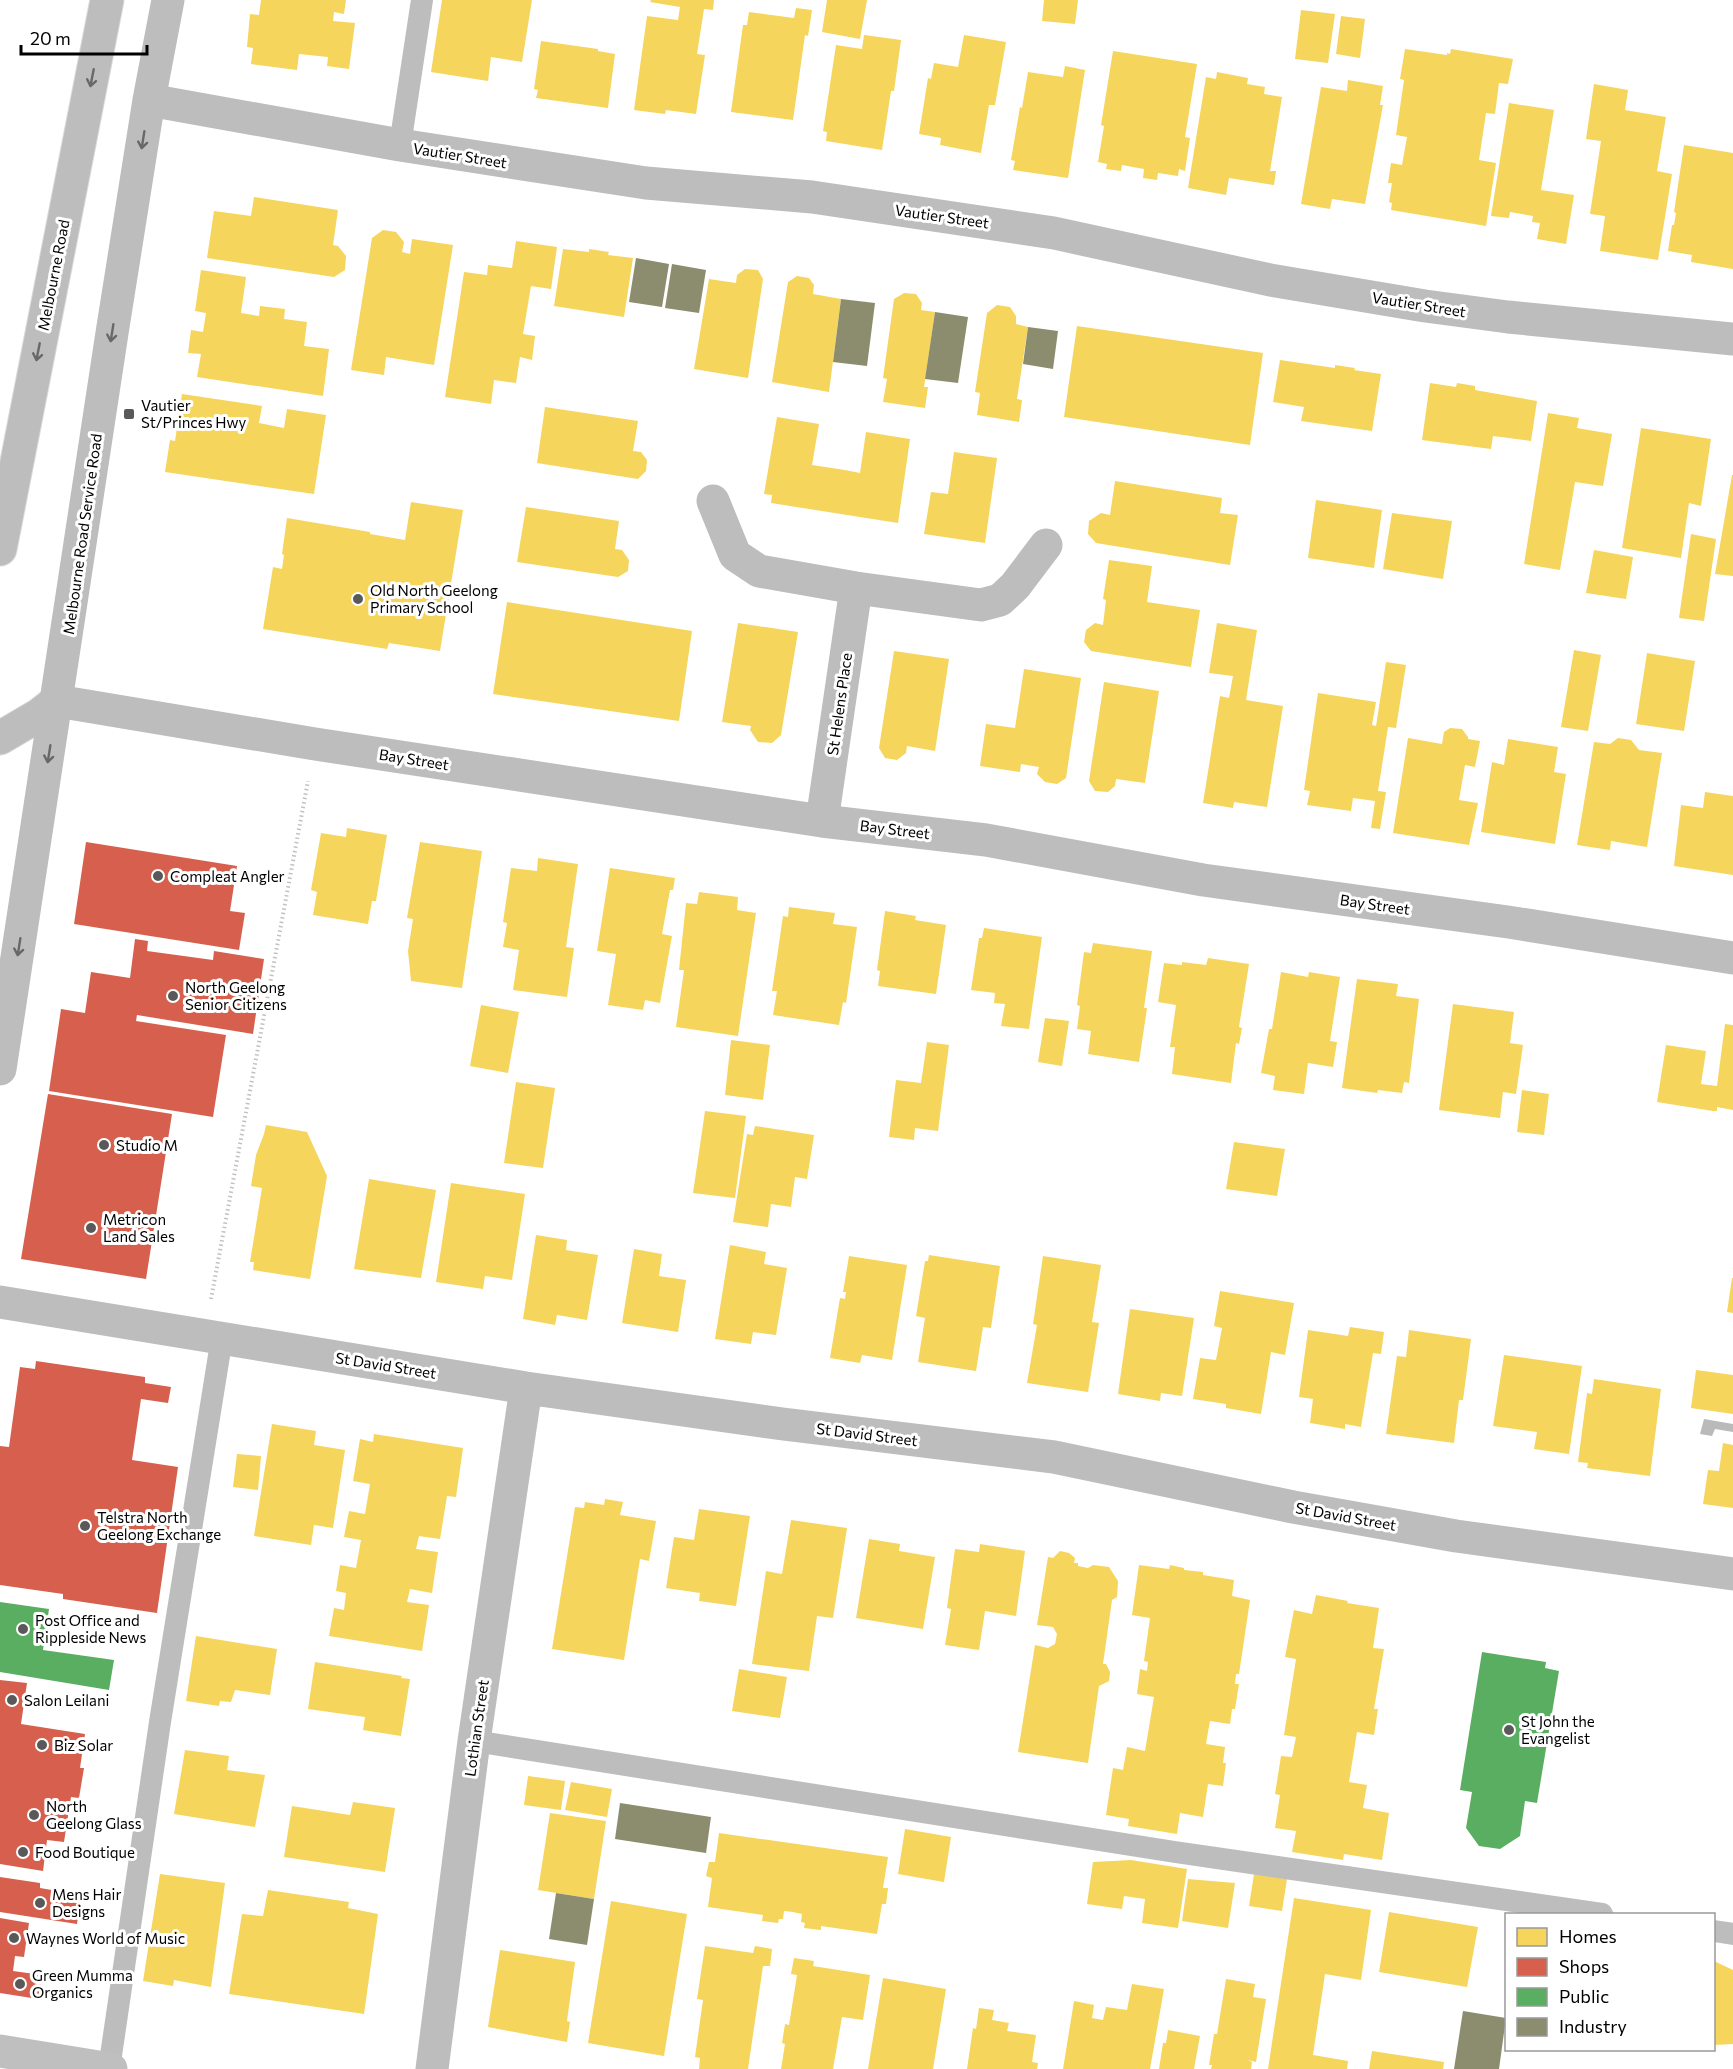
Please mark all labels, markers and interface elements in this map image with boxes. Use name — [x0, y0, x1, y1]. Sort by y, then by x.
scale bar — [21, 18, 147, 56]
text: 20 m — [30, 27, 71, 49]
one-way arrow — [86, 68, 97, 87]
one-way arrow — [137, 130, 148, 150]
street label: Vautier Street — [412, 139, 508, 171]
street label: Vautier Street — [894, 200, 990, 232]
street label: Melbourne Road — [33, 218, 73, 332]
street label: Vautier Street — [1371, 288, 1467, 320]
one-way arrow — [106, 322, 117, 342]
one-way arrow — [32, 342, 43, 361]
place label: Vautier St/Princes Hwy — [141, 396, 247, 431]
marker: Vautier St/Princes Hwy — [122, 407, 136, 421]
street label: Melbourne Road Service Road — [59, 432, 105, 636]
place label: Old North Geelong Primary School — [370, 581, 498, 616]
marker: Old North Geelong Primary School — [351, 592, 365, 606]
street label: St Helens Place — [823, 652, 855, 756]
one-way arrow — [43, 744, 54, 763]
street label: Bay Street — [378, 745, 450, 773]
street label: Bay Street — [859, 816, 931, 842]
place label: Compleat Angler — [170, 867, 285, 885]
marker: Compleat Angler — [151, 869, 165, 883]
street label: Bay Street — [1339, 890, 1411, 918]
one-way arrow — [13, 936, 24, 956]
place label: North Geelong Senior Citizens — [185, 978, 287, 1013]
marker: North Geelong Senior Citizens — [166, 989, 180, 1003]
place label: Studio M — [116, 1136, 178, 1154]
marker: Studio M — [97, 1138, 111, 1152]
place label: Metricon Land Sales — [103, 1210, 175, 1245]
marker: Metricon Land Sales — [84, 1221, 98, 1235]
street label: St David Street — [334, 1348, 438, 1382]
street label: St David Street — [815, 1419, 919, 1449]
street label: St David Street — [1294, 1498, 1398, 1534]
place label: Telstra North Geelong Exchange — [97, 1508, 221, 1543]
marker: Telstra North Geelong Exchange — [78, 1519, 92, 1533]
place label: Post Office and Rippleside News — [35, 1611, 146, 1646]
marker: Post Office and Rippleside News — [16, 1622, 30, 1636]
street label: Lothian Street — [460, 1678, 492, 1778]
place label: Salon Leilani — [24, 1691, 109, 1709]
marker: Salon Leilani — [5, 1693, 19, 1707]
place label: St John the Evangelist — [1521, 1712, 1595, 1747]
marker: St John the Evangelist — [1502, 1723, 1516, 1737]
place label: Biz Solar — [54, 1736, 113, 1754]
marker: Biz Solar — [35, 1738, 49, 1752]
place label: North Geelong Glass — [46, 1797, 142, 1832]
marker: North Geelong Glass — [27, 1808, 41, 1822]
place label: Food Boutique — [35, 1843, 135, 1861]
marker: Food Boutique — [16, 1845, 30, 1859]
place label: Mens Hair Designs — [52, 1885, 121, 1920]
marker: Mens Hair Designs — [33, 1896, 47, 1910]
legend — [1505, 1913, 1715, 2051]
text: Homes — [1559, 1925, 1617, 1947]
place label: Waynes World of Music — [26, 1929, 185, 1947]
marker: Waynes World of Music — [7, 1931, 21, 1945]
text: Shops — [1559, 1955, 1609, 1977]
place label: Green Mumma Organics — [32, 1966, 133, 2001]
marker: Green Mumma Organics — [13, 1977, 27, 1991]
text: Public — [1559, 1985, 1609, 2007]
text: Industry — [1559, 2015, 1627, 2037]

